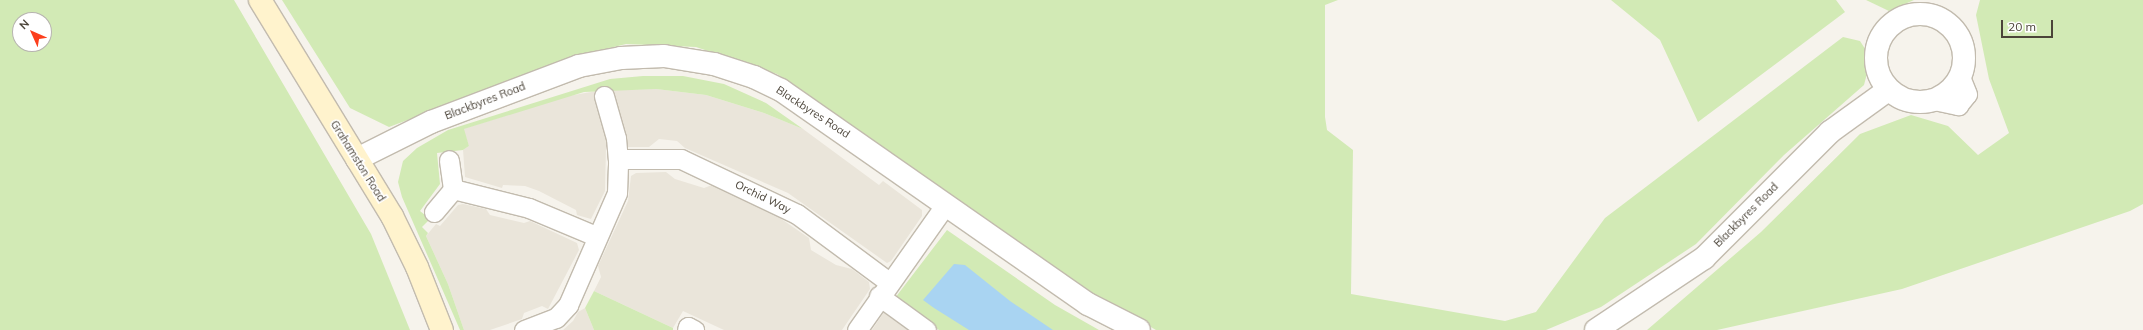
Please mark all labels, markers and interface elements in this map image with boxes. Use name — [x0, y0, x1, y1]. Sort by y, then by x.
north arrow — [12, 12, 52, 52]
scale bar — [2003, 12, 2055, 38]
text: N — [16, 16, 32, 32]
text: 20 m — [2008, 19, 2036, 34]
street label: Blackbyres Road — [443, 80, 527, 122]
street label: Blackbyres Road — [774, 83, 852, 141]
street label: Grahamston Road — [328, 118, 388, 204]
street label: Orchid Way — [733, 178, 793, 216]
street label: Blackbyres Road — [1711, 180, 1781, 250]

